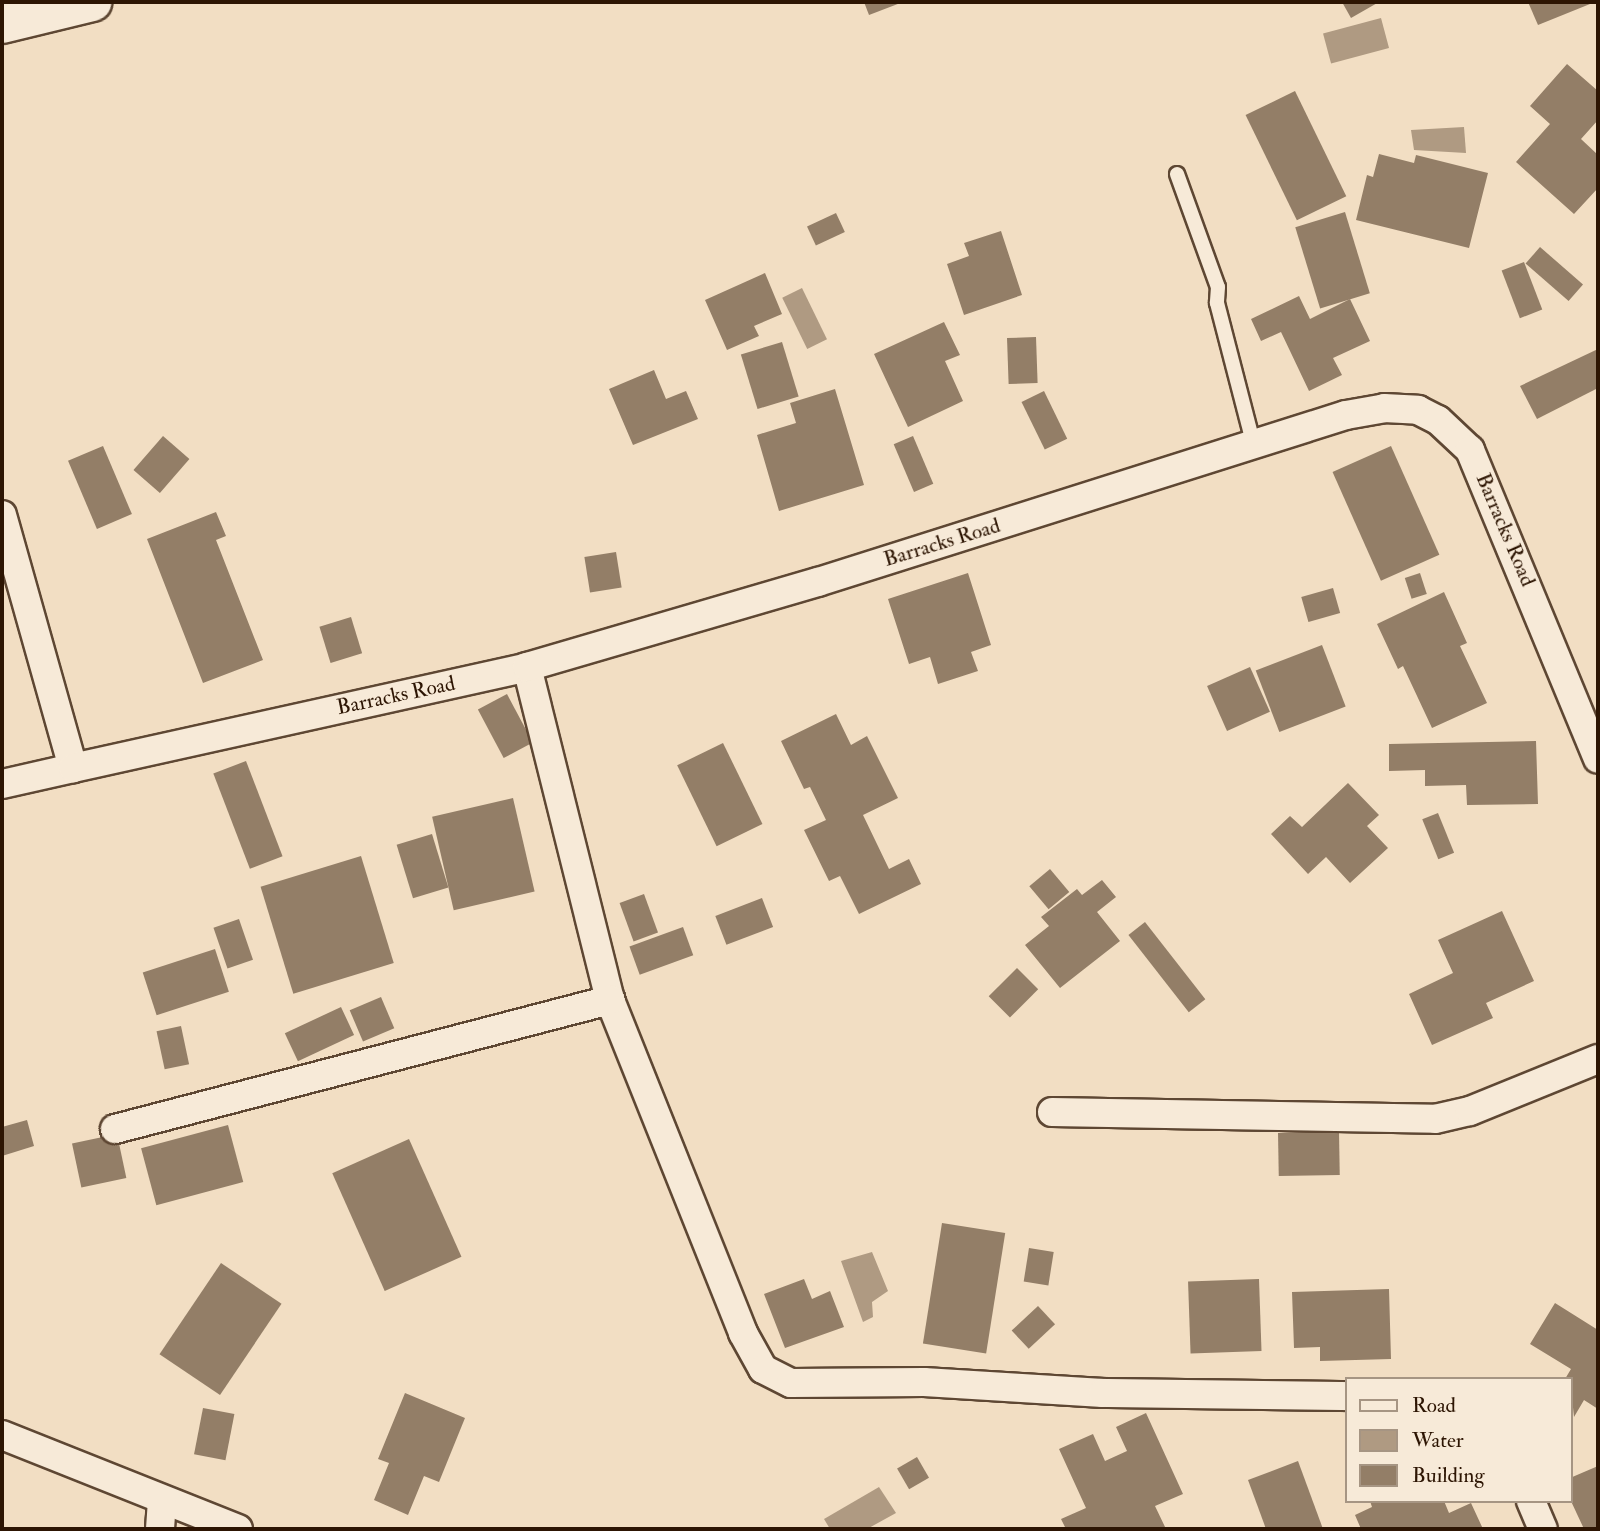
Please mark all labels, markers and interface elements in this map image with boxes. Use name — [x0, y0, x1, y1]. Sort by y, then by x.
street label: Barracks Road — [1470, 470, 1540, 590]
street label: Barracks Road — [881, 513, 1003, 573]
street label: Barracks Road — [334, 671, 458, 721]
legend — [1344, 1377, 1572, 1503]
text: Road — [1412, 1392, 1456, 1419]
text: Water — [1412, 1427, 1464, 1454]
text: Building — [1412, 1462, 1485, 1489]

